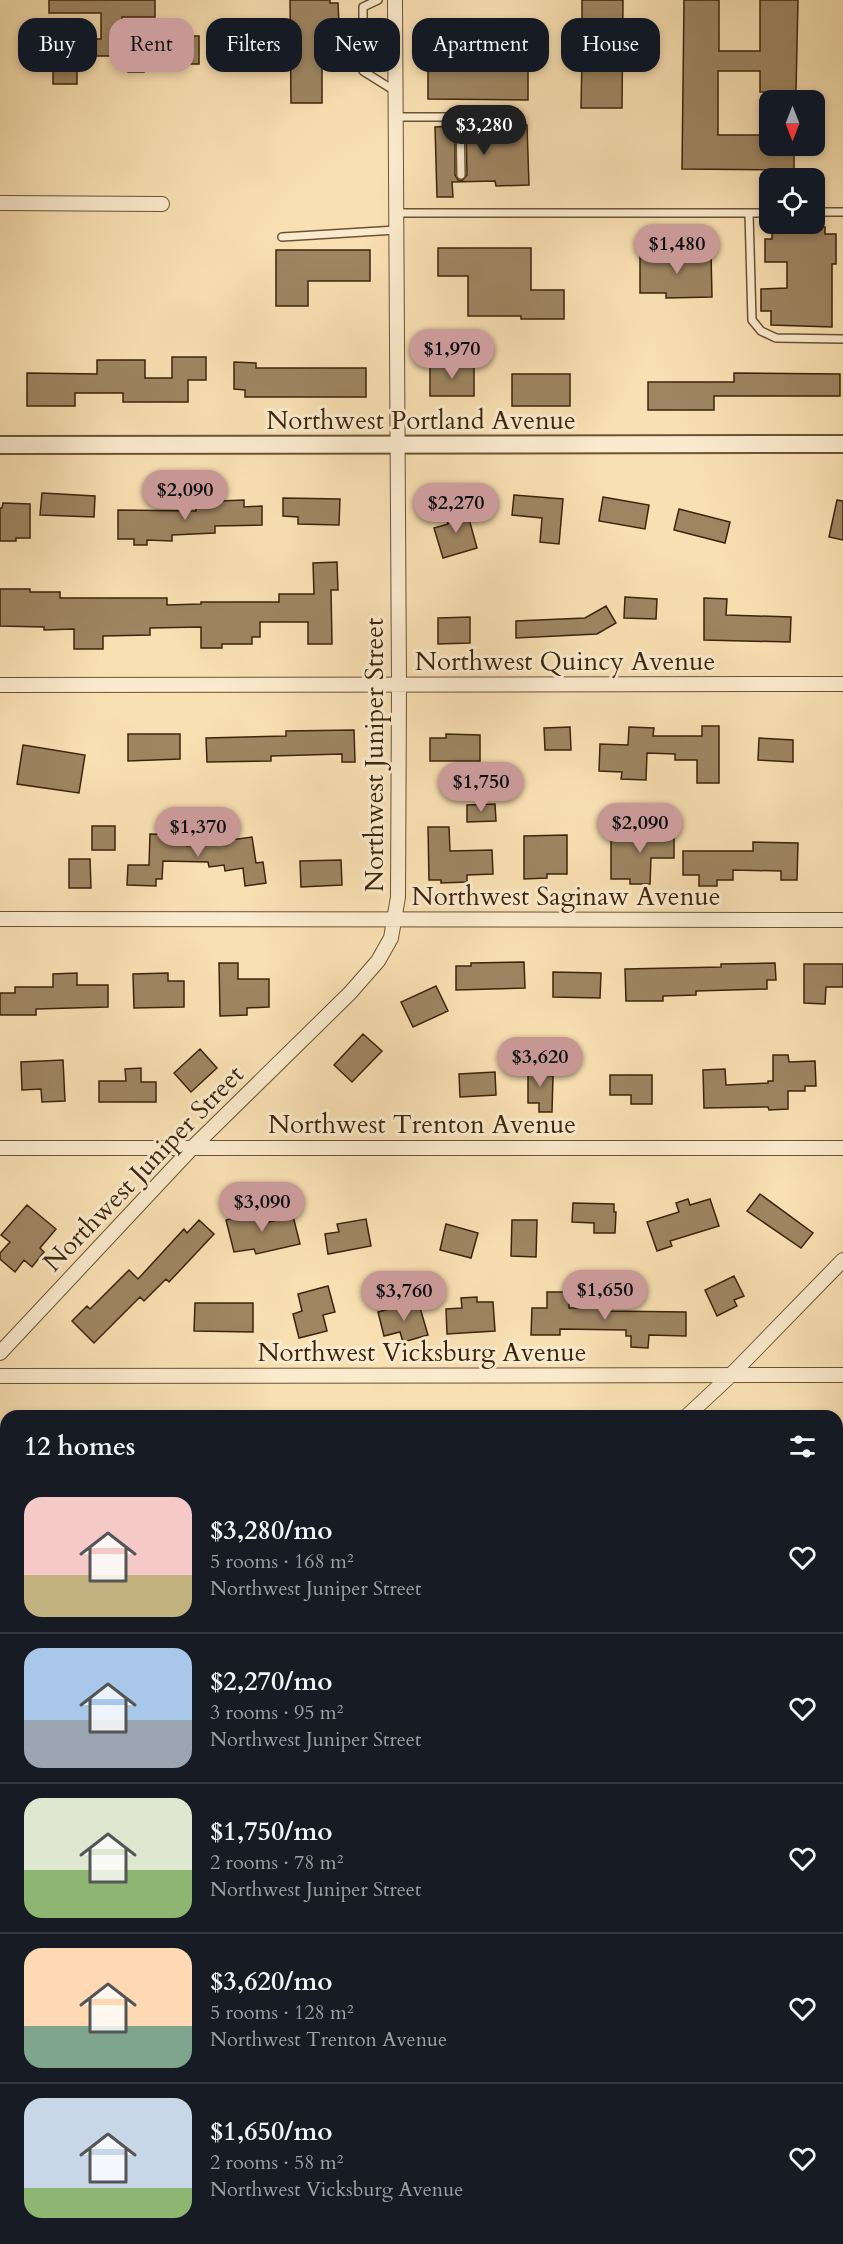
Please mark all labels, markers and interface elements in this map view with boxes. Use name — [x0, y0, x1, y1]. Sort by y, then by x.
chip: Buy — [18, 18, 97, 72]
chip: Rent — [109, 18, 194, 72]
chip: Filters — [206, 18, 302, 72]
chip: New — [314, 18, 400, 72]
chip: Apartment — [412, 18, 549, 72]
chip: House — [561, 18, 660, 72]
north arrow — [759, 90, 825, 156]
map controls — [759, 90, 825, 234]
pin: $3,280 — [435, 105, 533, 156]
text: $3,280 — [455, 111, 513, 138]
button: locate — [759, 168, 825, 234]
pin: $1,480 — [628, 224, 726, 275]
text: $1,480 — [648, 230, 706, 257]
pin: $1,970 — [403, 329, 501, 380]
text: $1,970 — [423, 335, 481, 362]
street label: Northwest Portland Avenue — [266, 403, 576, 438]
pin: $2,090 — [136, 470, 234, 521]
text: $2,090 — [156, 476, 214, 503]
pin: $2,270 — [407, 483, 505, 534]
text: $2,270 — [427, 489, 485, 516]
street label: Northwest Juniper Street — [357, 618, 392, 892]
street label: Northwest Quincy Avenue — [415, 644, 715, 679]
pin: $1,750 — [432, 762, 530, 813]
text: $1,750 — [452, 768, 510, 795]
pin: $2,090 — [591, 803, 689, 854]
pin: $1,370 — [149, 807, 247, 858]
text: $2,090 — [611, 809, 669, 836]
text: $1,370 — [169, 813, 227, 840]
street label: Northwest Saginaw Avenue — [411, 879, 721, 914]
pin: $3,620 — [491, 1037, 589, 1088]
text: $3,620 — [511, 1043, 569, 1070]
street label: Northwest Juniper Street — [35, 1057, 251, 1279]
street label: Northwest Trenton Avenue — [268, 1107, 576, 1142]
pin: $3,090 — [213, 1182, 311, 1233]
text: $3,090 — [233, 1188, 291, 1215]
pin: $1,650 — [556, 1270, 654, 1321]
pin: $3,760 — [355, 1271, 453, 1322]
text: $1,650 — [576, 1276, 634, 1303]
text: $3,760 — [375, 1277, 433, 1304]
street label: Northwest Vicksburg Avenue — [257, 1335, 587, 1370]
text: 12 homes — [24, 1429, 135, 1464]
icon: filters — [786, 1430, 819, 1463]
text: $3,280/mo — [210, 1513, 333, 1548]
icon: home — [72, 1521, 144, 1593]
icon: heart — [786, 1541, 819, 1574]
text: 5 rooms · 168 m² — [210, 1548, 354, 1575]
text: Northwest Juniper Street — [210, 1575, 421, 1602]
text: $2,270/mo — [210, 1664, 333, 1699]
icon: home — [72, 1672, 144, 1744]
icon: heart — [786, 1692, 819, 1725]
text: 3 rooms · 95 m² — [210, 1699, 343, 1726]
text: Northwest Juniper Street — [210, 1726, 421, 1753]
text: $1,750/mo — [210, 1814, 333, 1849]
icon: home — [72, 1822, 144, 1894]
icon: heart — [786, 1842, 819, 1875]
text: 2 rooms · 78 m² — [210, 1849, 343, 1876]
text: Northwest Juniper Street — [210, 1876, 421, 1903]
text: $3,620/mo — [210, 1964, 333, 1999]
icon: home — [72, 1972, 144, 2044]
icon: heart — [786, 1992, 819, 2025]
text: 5 rooms · 128 m² — [210, 1999, 354, 2026]
text: Northwest Trenton Avenue — [210, 2026, 447, 2053]
text: $1,650/mo — [210, 2114, 333, 2149]
icon: home — [72, 2122, 144, 2194]
icon: heart — [786, 2142, 819, 2175]
text: 2 rooms · 58 m² — [210, 2149, 343, 2176]
text: Northwest Vicksburg Avenue — [210, 2176, 463, 2203]

